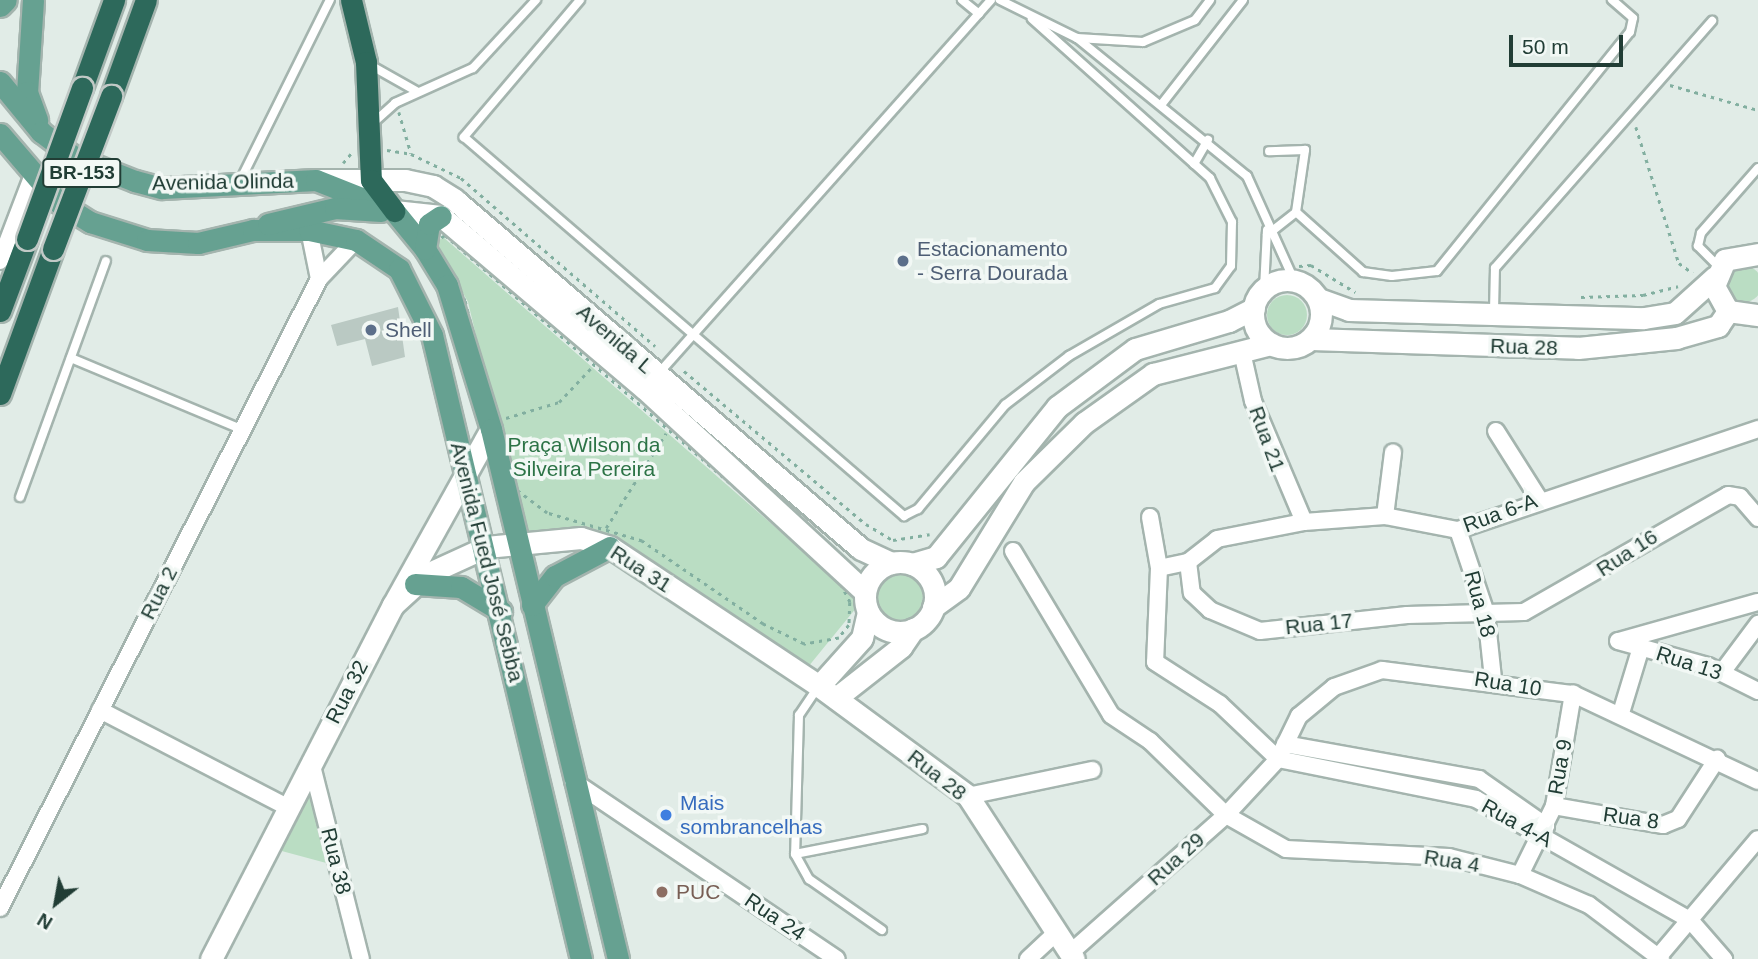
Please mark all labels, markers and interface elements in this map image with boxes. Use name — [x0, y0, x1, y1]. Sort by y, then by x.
scale bar — [1513, 21, 1627, 65]
text: 50 m — [1522, 35, 1569, 58]
road number: BR-153 — [42, 158, 122, 188]
street label: Avenida Olinda — [152, 168, 294, 196]
place label: Estacionamento - Serra Dourada — [917, 236, 1068, 286]
marker: Estacionamento - Serra Dourada — [895, 253, 911, 269]
street label: Avenida L — [572, 299, 658, 379]
place label: Shell — [385, 317, 432, 343]
marker: Shell — [363, 322, 379, 338]
street label: Rua 28 — [1490, 333, 1558, 361]
street label: Rua 21 — [1244, 403, 1290, 475]
park label: Praça Wilson da Silveira Pereira — [508, 432, 660, 482]
street label: Avenida Fued José Sebba — [445, 440, 529, 684]
street label: Rua 6-A — [1459, 488, 1541, 538]
street label: Rua 16 — [1592, 524, 1662, 582]
street label: Rua 31 — [606, 540, 676, 598]
street label: Rua 2 — [135, 562, 183, 624]
street label: Rua 18 — [1459, 568, 1501, 640]
street label: Rua 17 — [1284, 608, 1354, 640]
street label: Rua 13 — [1653, 641, 1725, 685]
street label: Rua 32 — [320, 656, 374, 728]
street label: Rua 10 — [1473, 666, 1543, 702]
street label: Rua 9 — [1543, 737, 1577, 797]
street label: Rua 28 — [903, 744, 971, 806]
place label: Mais sombrancelhas — [680, 790, 822, 840]
street label: Rua 4-A — [1477, 793, 1557, 853]
street label: Rua 8 — [1602, 802, 1660, 834]
marker: Mais sombrancelhas — [658, 807, 674, 823]
street label: Rua 38 — [316, 825, 356, 897]
street label: Rua 29 — [1142, 827, 1210, 891]
street label: Rua 4 — [1422, 844, 1482, 878]
north arrow — [21, 868, 91, 938]
place label: PUC — [676, 879, 720, 905]
marker: PUC — [654, 884, 670, 900]
street label: Rua 24 — [740, 888, 810, 946]
text: N — [34, 909, 56, 934]

